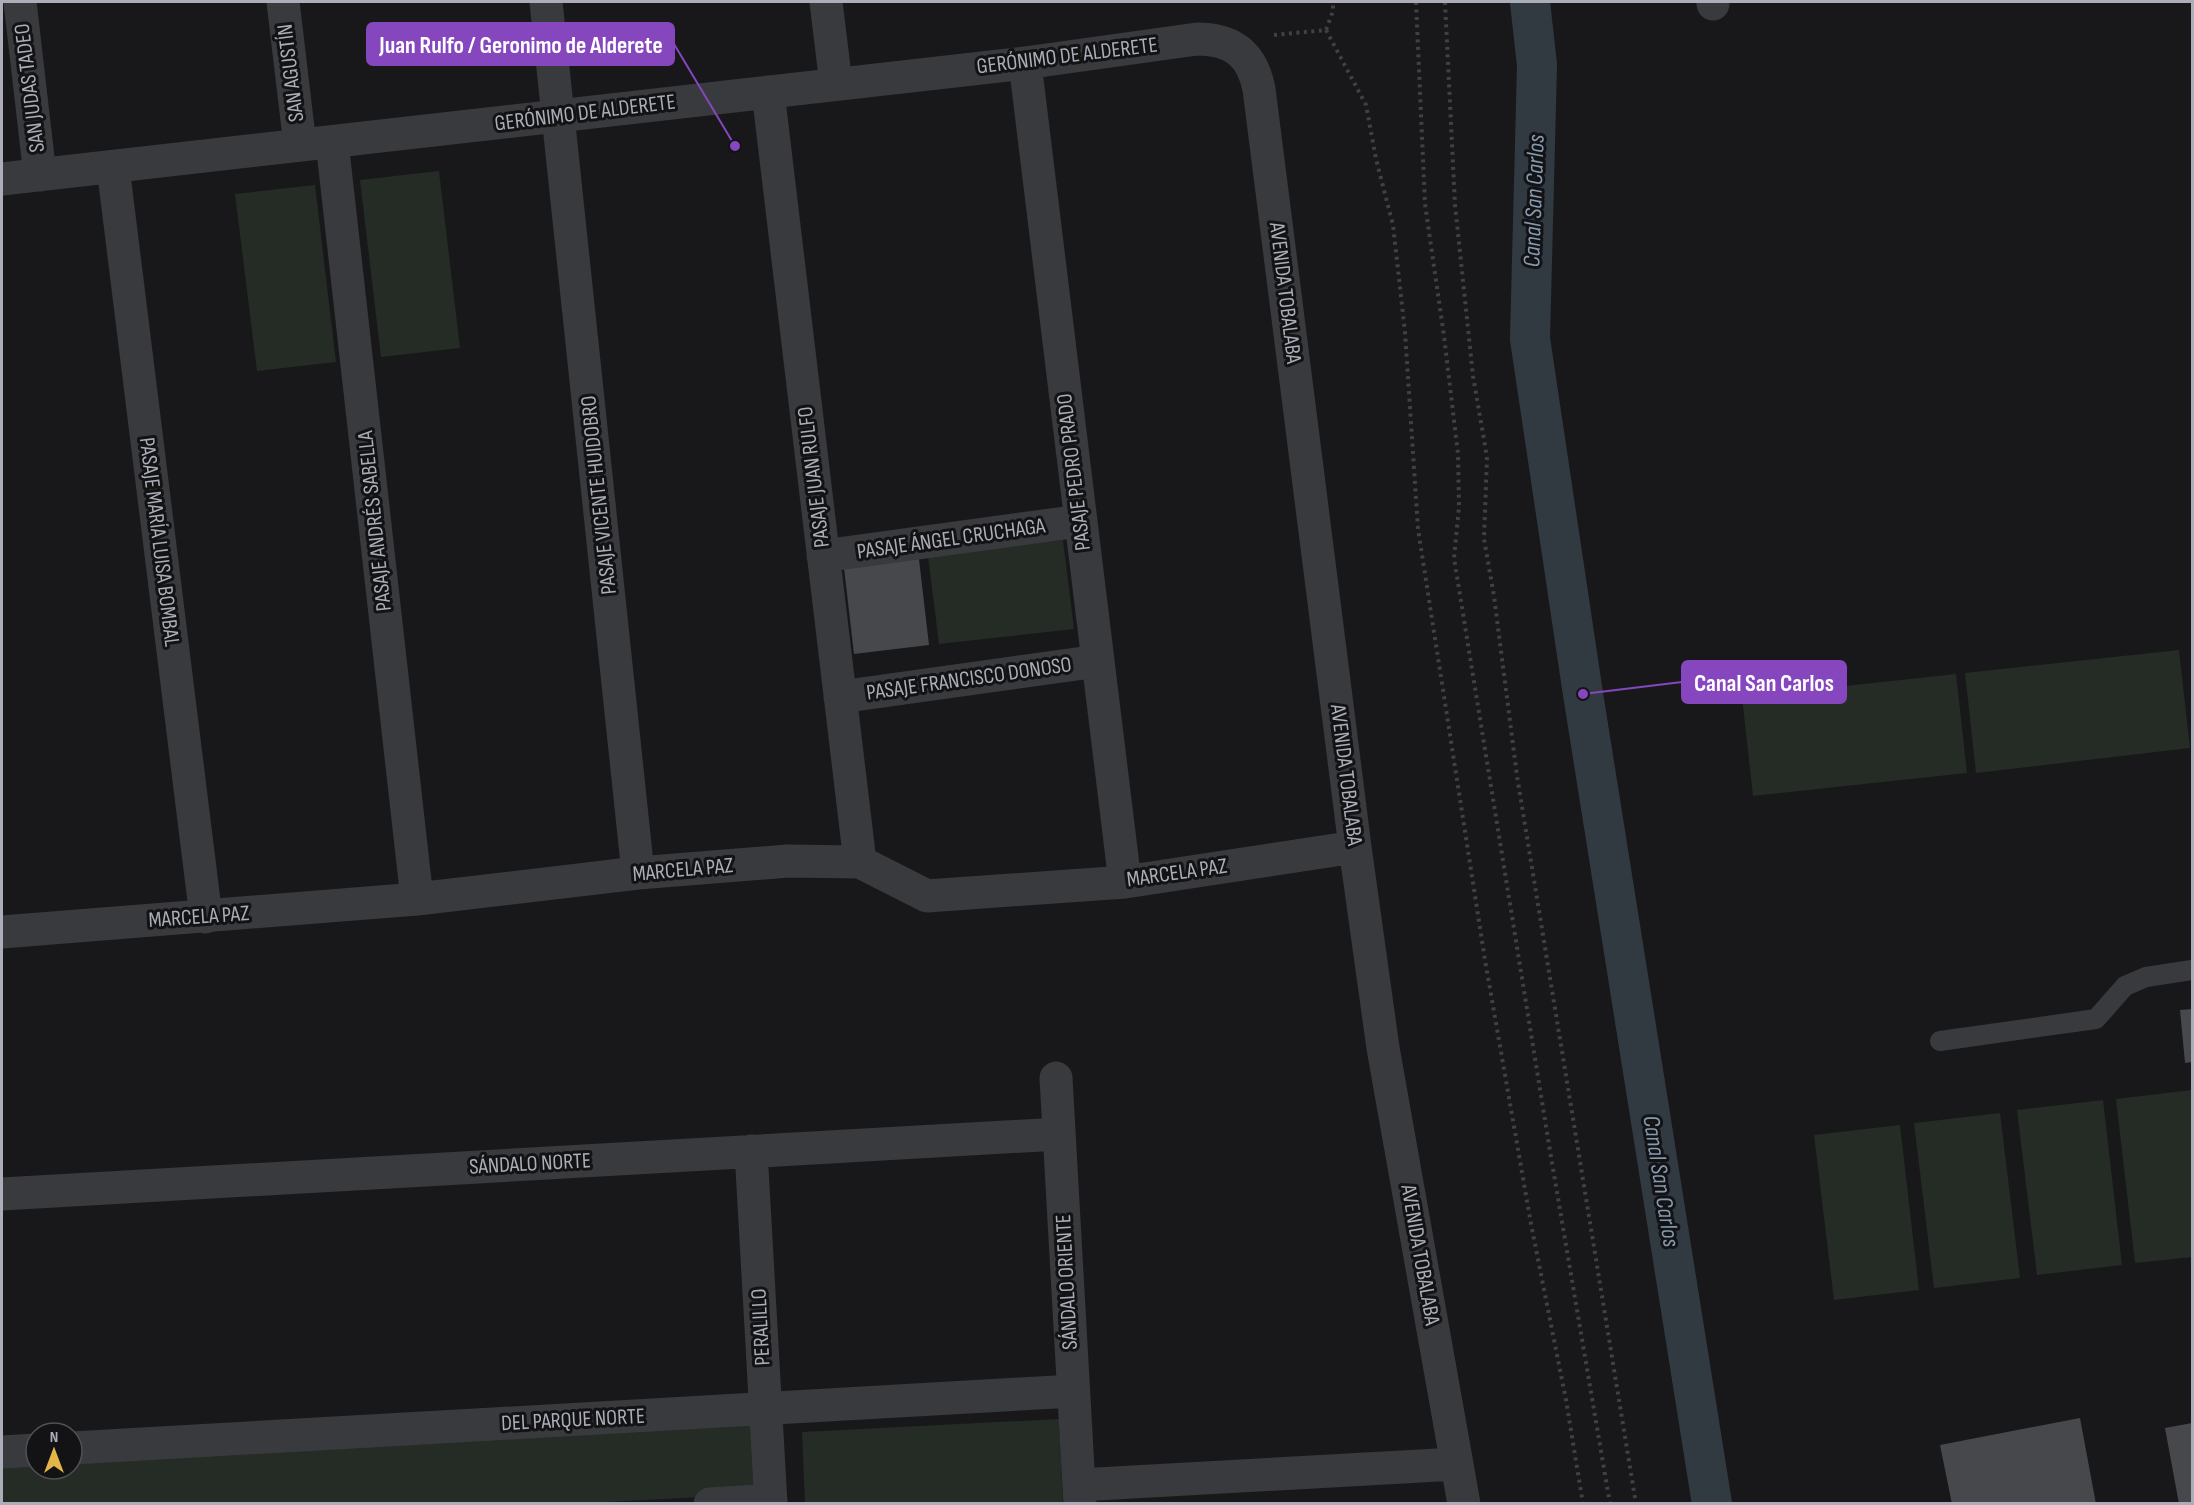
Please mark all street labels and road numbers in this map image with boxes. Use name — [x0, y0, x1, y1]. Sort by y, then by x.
street label: SAN JUDAS TADEO — [9, 22, 51, 154]
street label: SAN AGUSTÍN — [272, 22, 310, 124]
street label: GERÓNIMO DE ALDERETE — [975, 32, 1159, 80]
street label: GERÓNIMO DE ALDERETE — [493, 89, 677, 137]
street label: AVENIDA TOBALABA — [1263, 220, 1307, 366]
street label: PASAJE PEDRO PRADO — [1051, 392, 1097, 552]
street label: PASAJE VICENTE HUIDOBRO — [575, 394, 623, 596]
street label: PASAJE JUAN RULFO — [792, 405, 836, 549]
street label: PASAJE ANDRÉS SABELLA — [352, 429, 398, 613]
street label: PASAJE MARÍA LUISA BOMBAL — [133, 436, 185, 648]
street label: PASAJE ÁNGEL CRUCHAGA — [855, 512, 1047, 566]
street label: PASAJE FRANCISCO DONOSO — [865, 651, 1073, 707]
street label: AVENIDA TOBALABA — [1324, 702, 1368, 848]
street label: MARCELA PAZ — [631, 852, 735, 888]
street label: MARCELA PAZ — [1125, 853, 1229, 893]
street label: MARCELA PAZ — [148, 900, 250, 934]
street label: SÁNDALO NORTE — [468, 1147, 592, 1181]
street label: AVENIDA TOBALABA — [1394, 1182, 1446, 1328]
street label: SÁNDALO ORIENTE — [1050, 1213, 1084, 1351]
street label: PERALILLO — [746, 1288, 776, 1366]
street label: DEL PARQUE NORTE — [500, 1403, 646, 1437]

